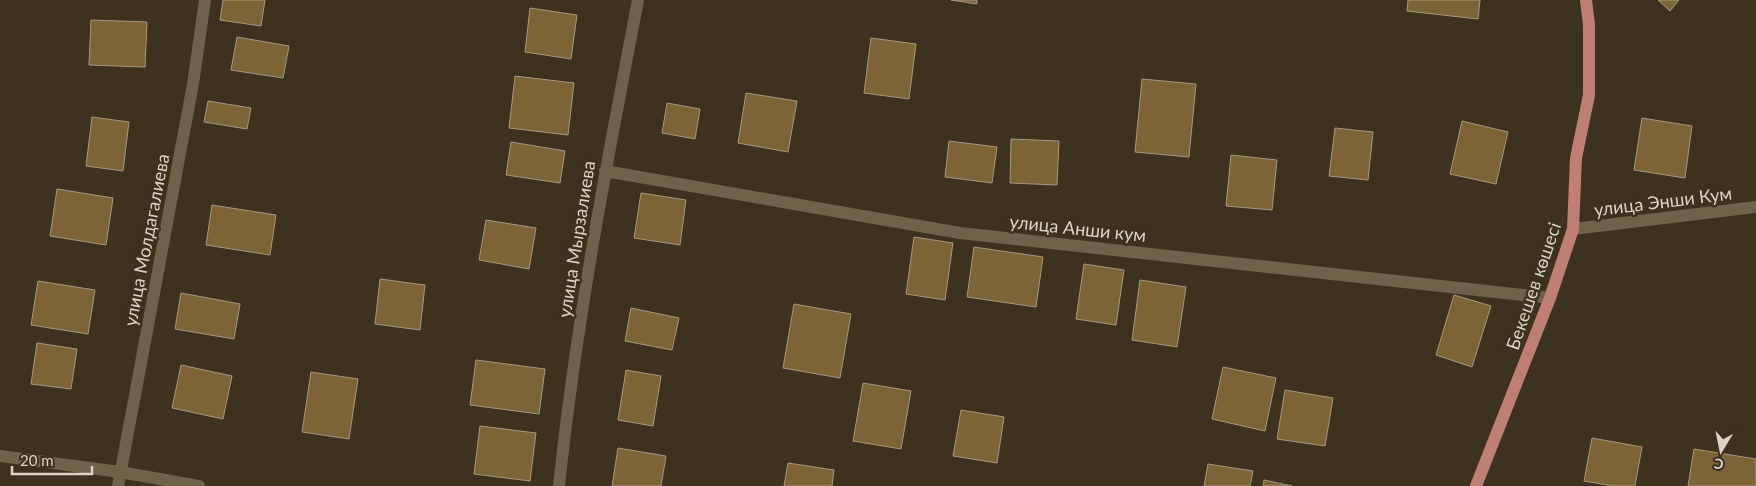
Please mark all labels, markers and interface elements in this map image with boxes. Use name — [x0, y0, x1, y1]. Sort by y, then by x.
street label: улица Молдагалиева — [118, 152, 174, 328]
street label: улица Мырзалиева — [553, 159, 599, 319]
street label: улица Энши Кум — [1593, 182, 1733, 220]
street label: улица Анши кум — [1009, 210, 1147, 246]
street label: Бекешев көшесі — [1501, 219, 1565, 353]
north arrow — [1696, 426, 1746, 476]
scale bar — [12, 444, 92, 476]
text: 20 m — [20, 451, 54, 469]
text: С — [1712, 455, 1725, 473]

